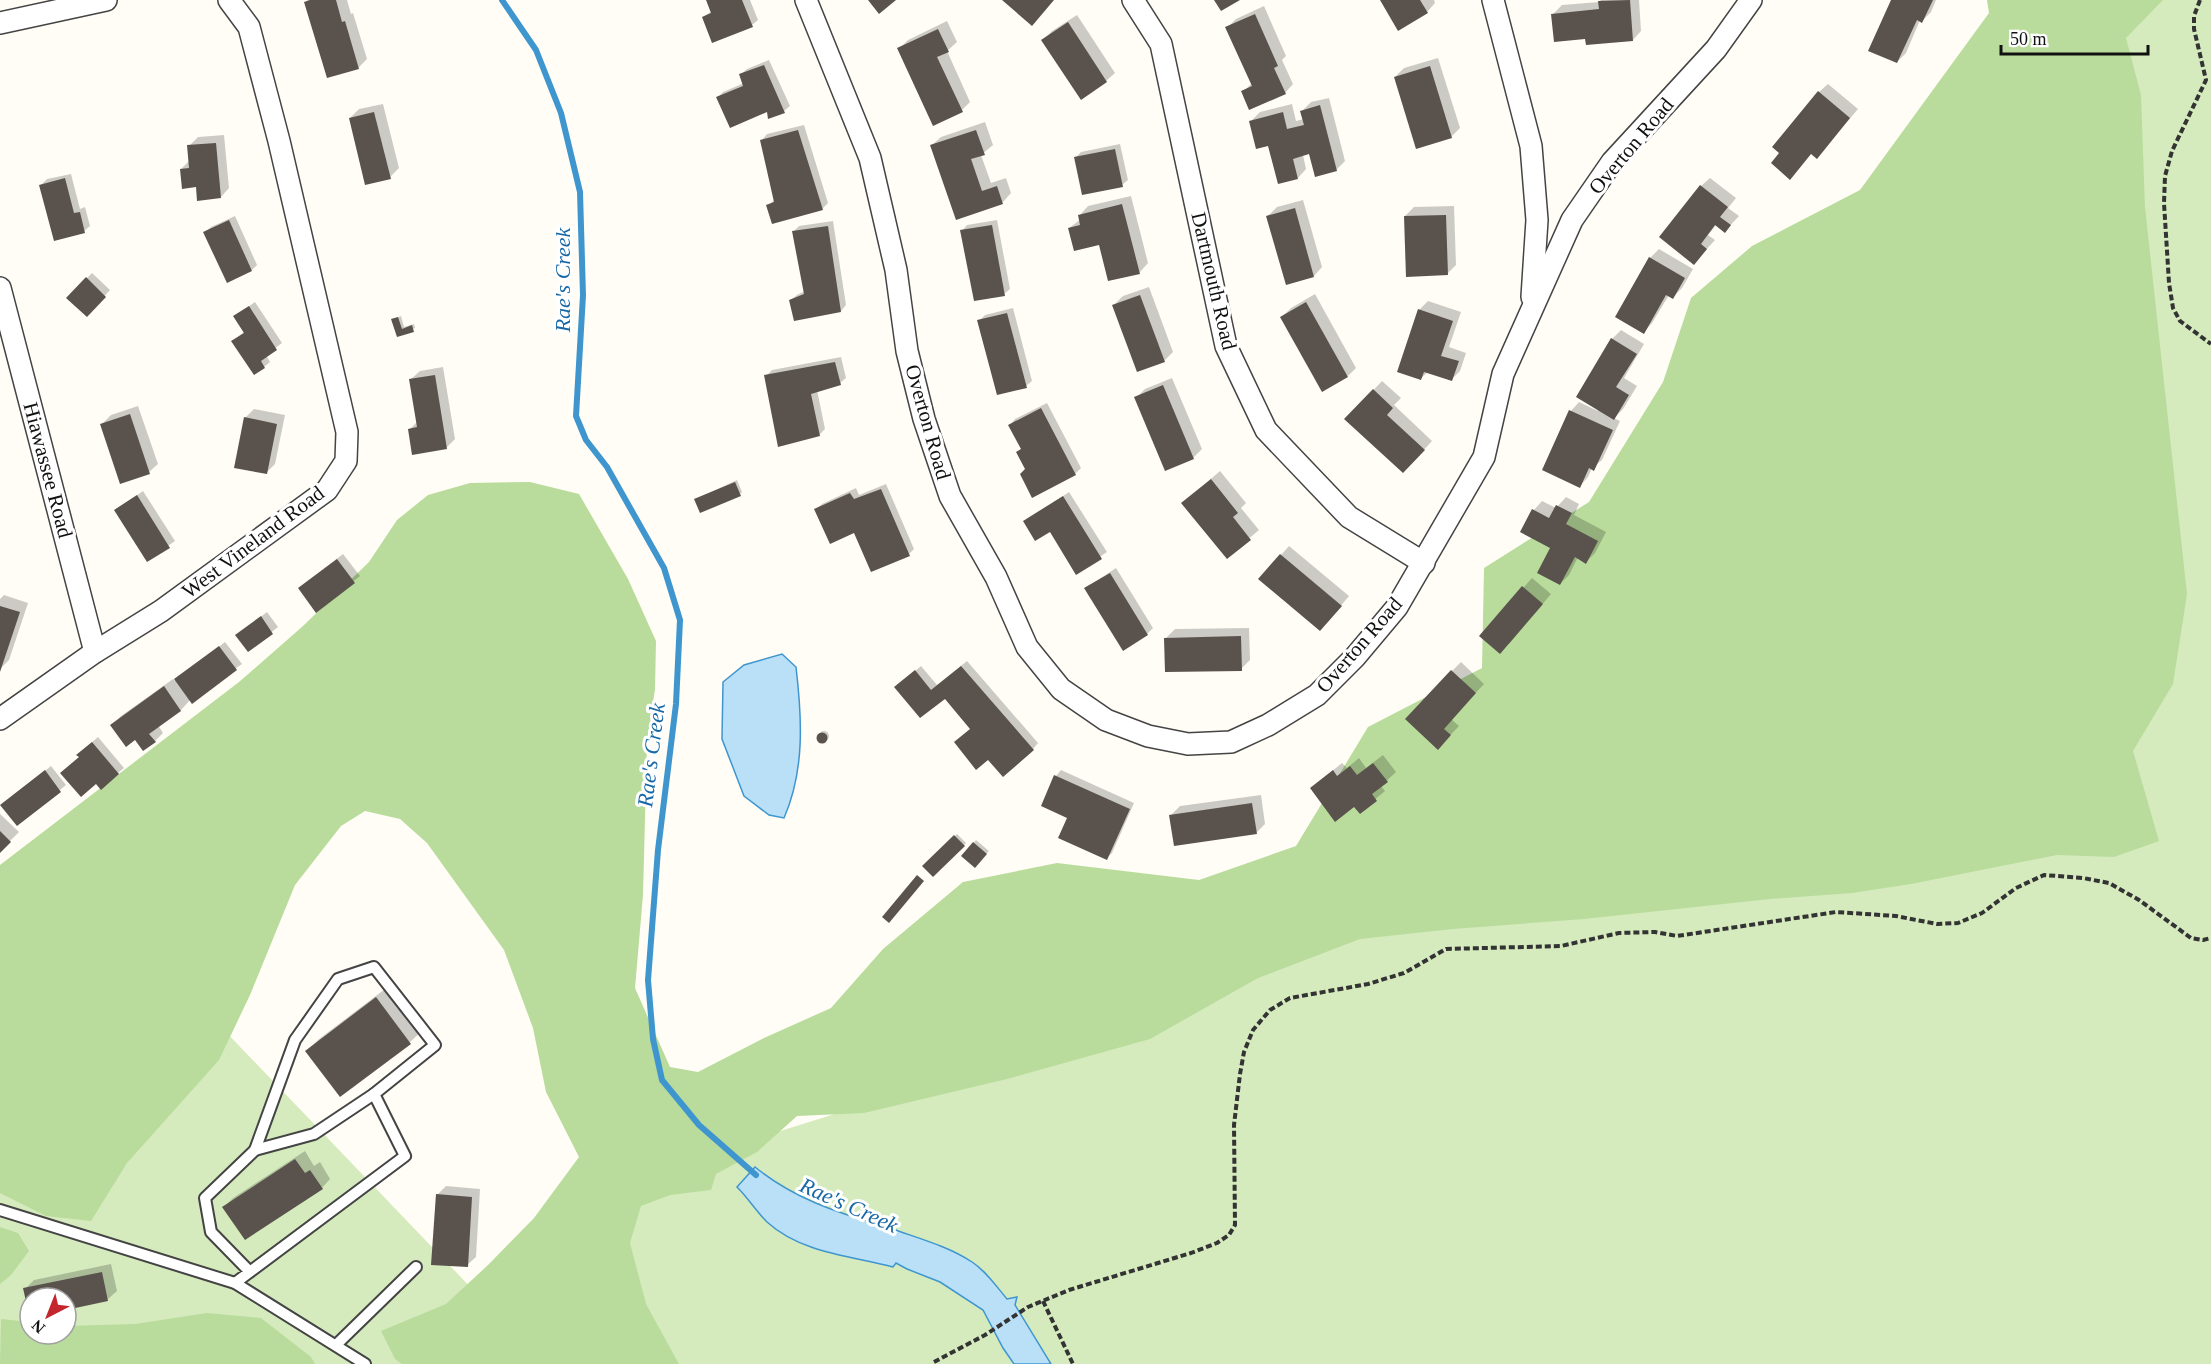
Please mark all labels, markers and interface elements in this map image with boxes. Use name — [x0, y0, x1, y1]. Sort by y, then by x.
scale bar — [2001, 18, 2148, 56]
text: 50 m — [2010, 29, 2047, 49]
street label: Overton Road — [1584, 93, 1679, 199]
street label: Dartmouth Road — [1186, 210, 1242, 353]
water label: Rae's Creek — [550, 226, 575, 333]
street label: Overton Road — [900, 362, 956, 483]
street label: Hiawassee Road — [18, 400, 78, 541]
street label: West Vineland Road — [177, 480, 329, 603]
street label: Overton Road — [1311, 592, 1407, 698]
water label: Rae's Creek — [632, 700, 670, 809]
water label: Rae's Creek — [795, 1172, 903, 1238]
north arrow — [18, 1286, 78, 1346]
text: N — [28, 1316, 48, 1337]

